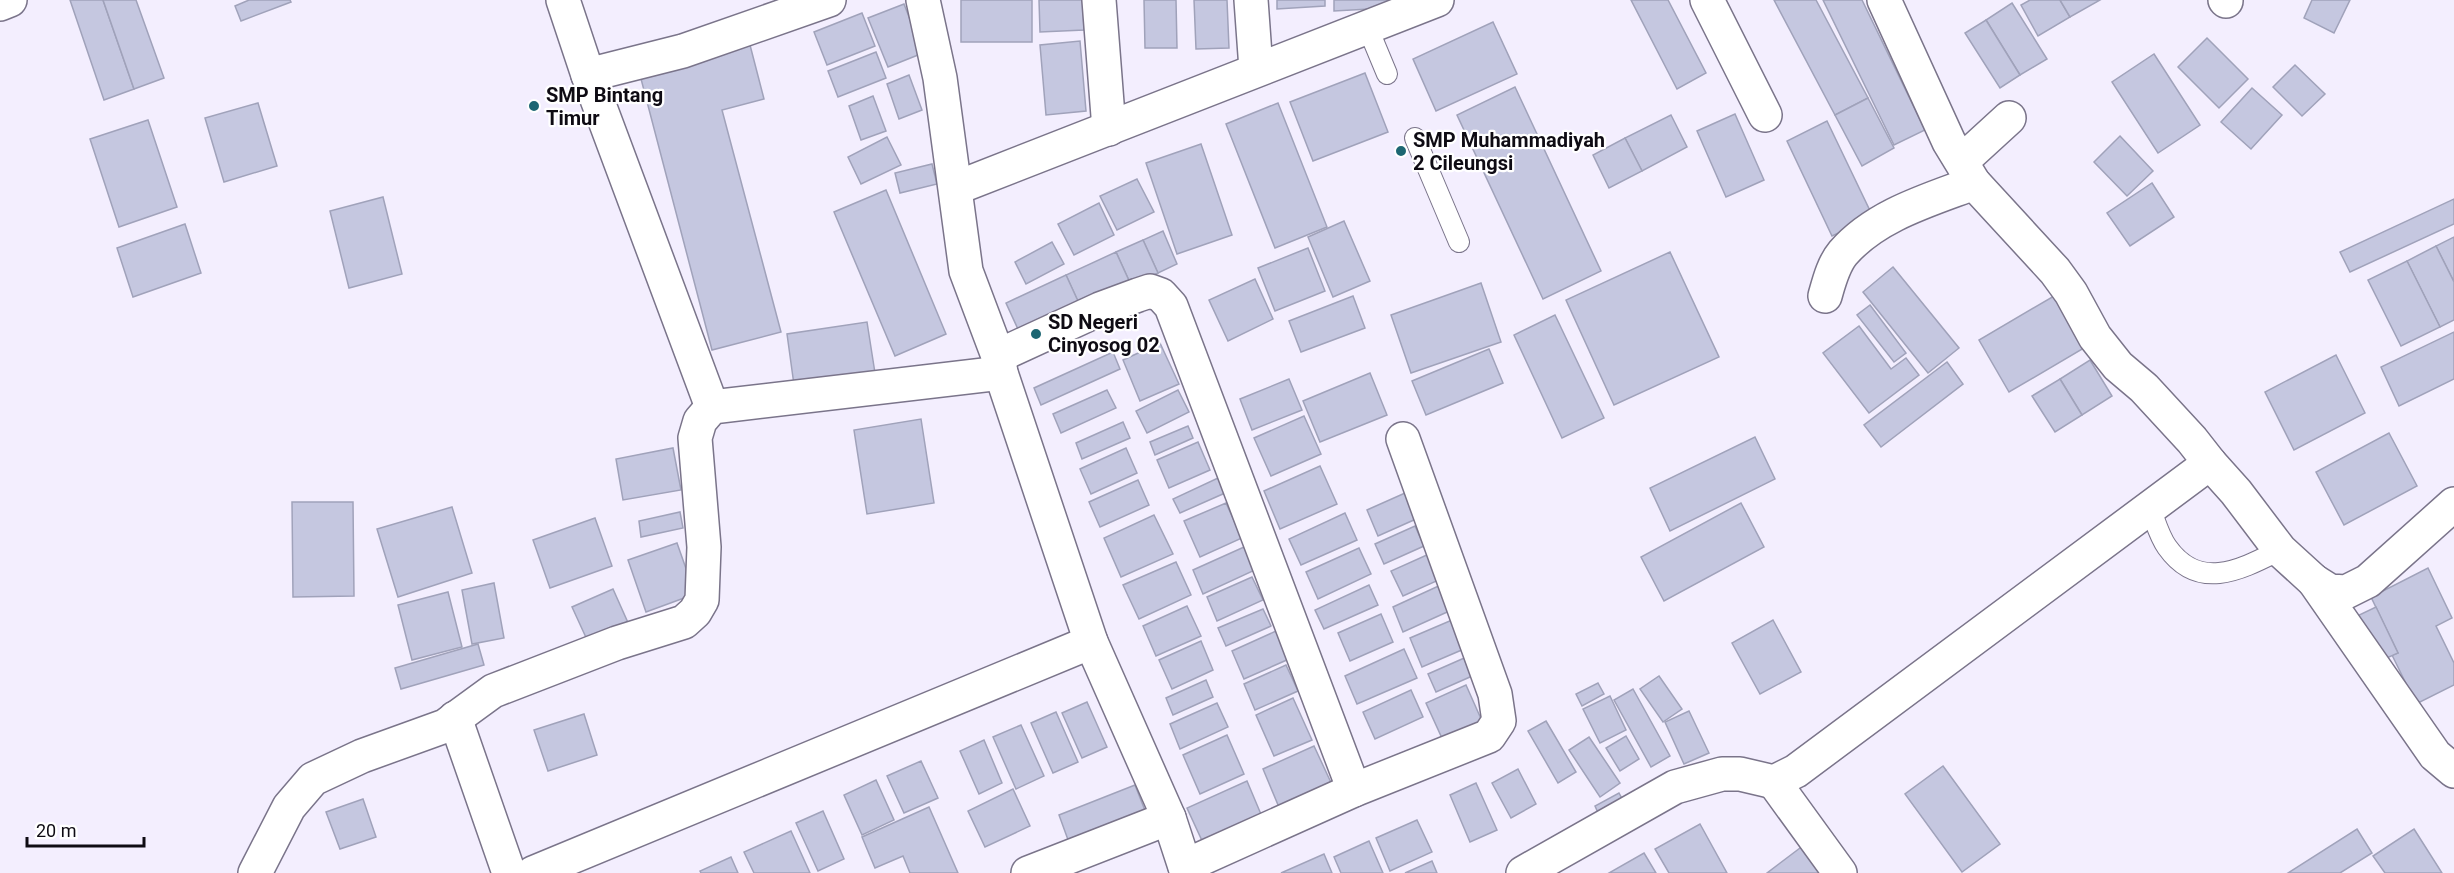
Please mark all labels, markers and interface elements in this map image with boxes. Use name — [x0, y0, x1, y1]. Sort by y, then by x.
place label: SMP Bintang Timur — [546, 83, 663, 130]
marker: SMP Bintang Timur — [527, 99, 541, 113]
place label: SMP Muhammadiyah 2 Cileungsi — [1413, 128, 1605, 175]
marker: SMP Muhammadiyah 2 Cileungsi — [1394, 144, 1408, 158]
place label: SD Negeri Cinyosog 02 — [1048, 310, 1160, 357]
marker: SD Negeri Cinyosog 02 — [1029, 327, 1043, 341]
scale bar — [27, 810, 144, 848]
text: 20 m — [36, 820, 76, 841]

